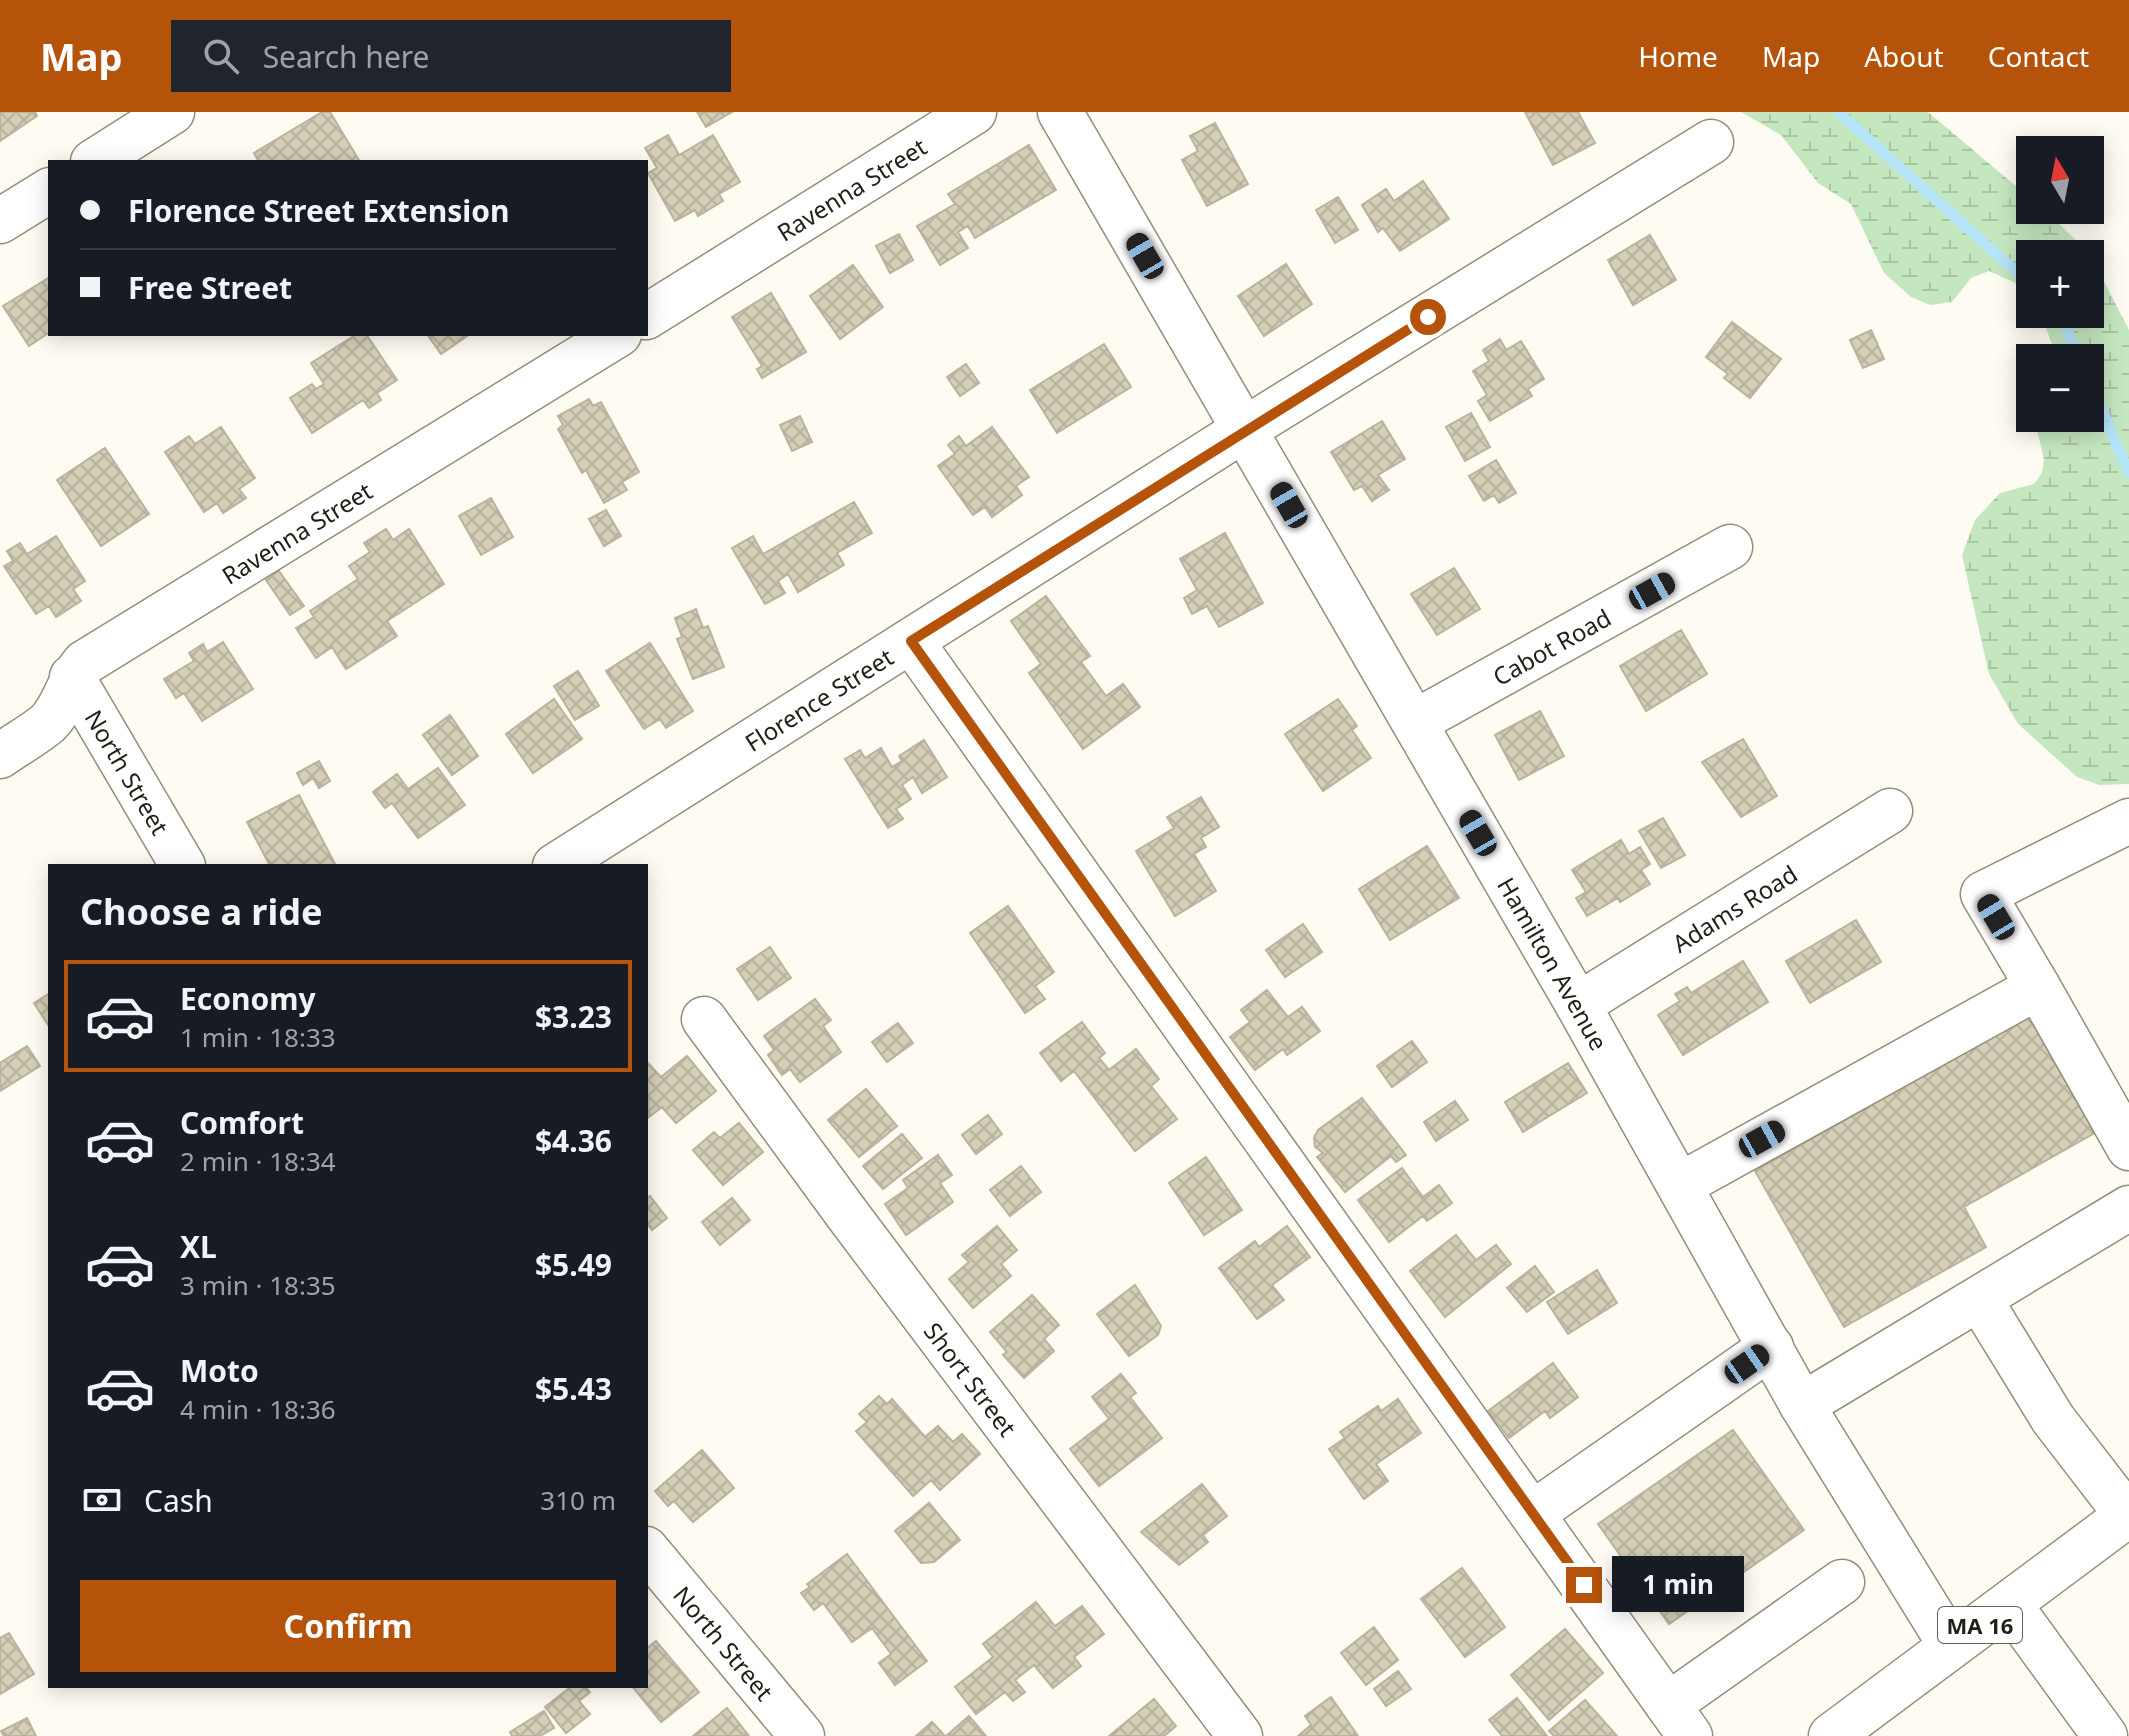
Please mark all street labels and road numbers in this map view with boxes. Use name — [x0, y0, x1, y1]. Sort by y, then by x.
street label: Ravenna Street — [770, 129, 933, 248]
street label: Ravenna Street — [215, 473, 378, 591]
street label: Cabot Road — [1486, 600, 1616, 692]
street label: Florence Street — [738, 640, 899, 758]
street label: North Street — [78, 703, 177, 841]
street label: Adams Road — [1665, 856, 1803, 959]
street label: Hamilton Avenue — [1491, 871, 1616, 1056]
street label: Short Street — [917, 1315, 1025, 1443]
street label: North Street — [667, 1579, 782, 1707]
road number: MA 16 — [1938, 1607, 2022, 1643]

